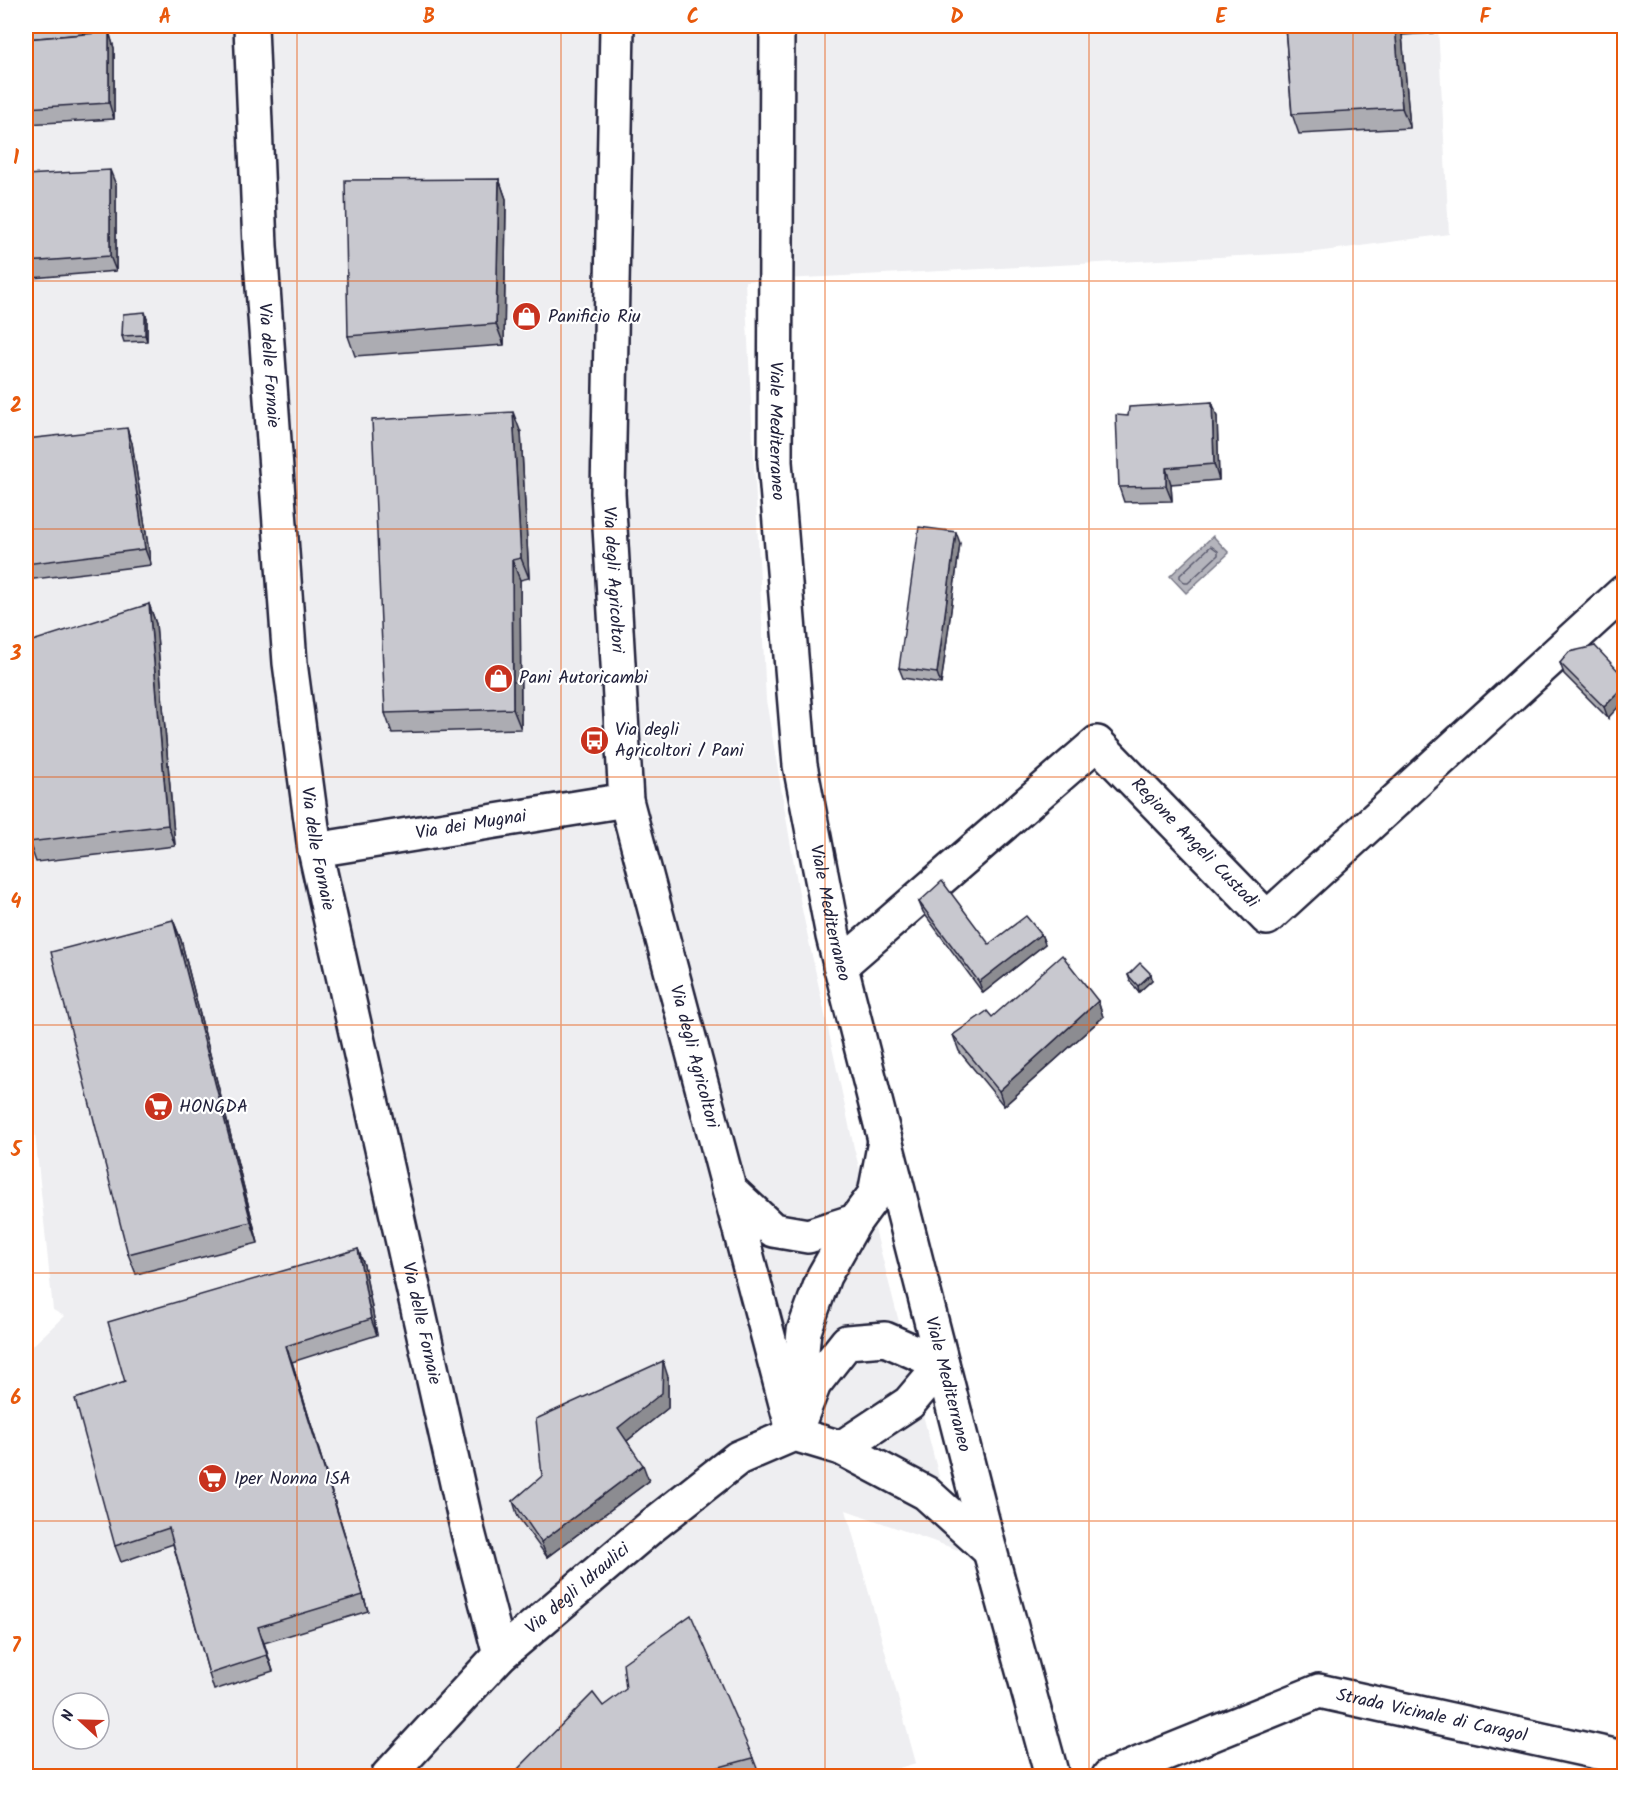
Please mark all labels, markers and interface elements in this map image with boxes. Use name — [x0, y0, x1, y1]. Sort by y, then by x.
text: A — [159, 2, 171, 34]
text: B — [423, 2, 435, 34]
text: C — [687, 2, 699, 34]
text: D — [950, 2, 964, 34]
text: E — [1215, 2, 1227, 34]
text: F — [1480, 2, 1492, 34]
text: 1 — [13, 143, 19, 175]
shop icon: Panificio Riu — [511, 301, 543, 333]
street label: Via delle Fornaie — [250, 302, 288, 429]
place label: Panificio Riu — [548, 303, 641, 332]
street label: Viale Mediterraneo — [760, 361, 793, 502]
text: 2 — [10, 391, 22, 423]
street label: Via degli Agricoltori — [594, 506, 632, 655]
text: 3 — [10, 639, 22, 671]
shop icon: Pani Autoricambi — [482, 662, 514, 694]
place label: Pani Autoricambi — [519, 664, 649, 693]
place label: Via degli Agricoltori / Pani — [615, 716, 744, 766]
bus stop icon: Via degli Agricoltori / Pani — [578, 724, 610, 756]
street label: Regione Angeli Custodi — [1124, 771, 1266, 916]
street label: Via delle Fornaie — [292, 785, 343, 913]
street label: Via dei Mugnai — [413, 802, 529, 848]
street label: Viale Mediterraneo — [801, 842, 859, 984]
text: 4 — [11, 887, 22, 919]
street label: Via degli Agricoltori — [661, 982, 727, 1132]
supermarket icon: HONGDA — [142, 1091, 174, 1123]
place label: HONGDA — [179, 1093, 248, 1122]
text: 5 — [10, 1135, 23, 1167]
street label: Via delle Fornaie — [393, 1259, 449, 1387]
street label: Viale Mediterraneo — [916, 1313, 979, 1455]
text: 6 — [11, 1383, 22, 1415]
supermarket icon: Iper Nonna ISA — [197, 1463, 229, 1495]
place label: Iper Nonna ISA — [234, 1465, 351, 1494]
street label: Via degli Idraulici — [519, 1535, 637, 1642]
text: 7 — [11, 1631, 21, 1663]
street label: Strada Vicinale di Caragol — [1333, 1681, 1531, 1751]
north arrow — [51, 1691, 111, 1751]
text: N — [55, 1707, 82, 1725]

